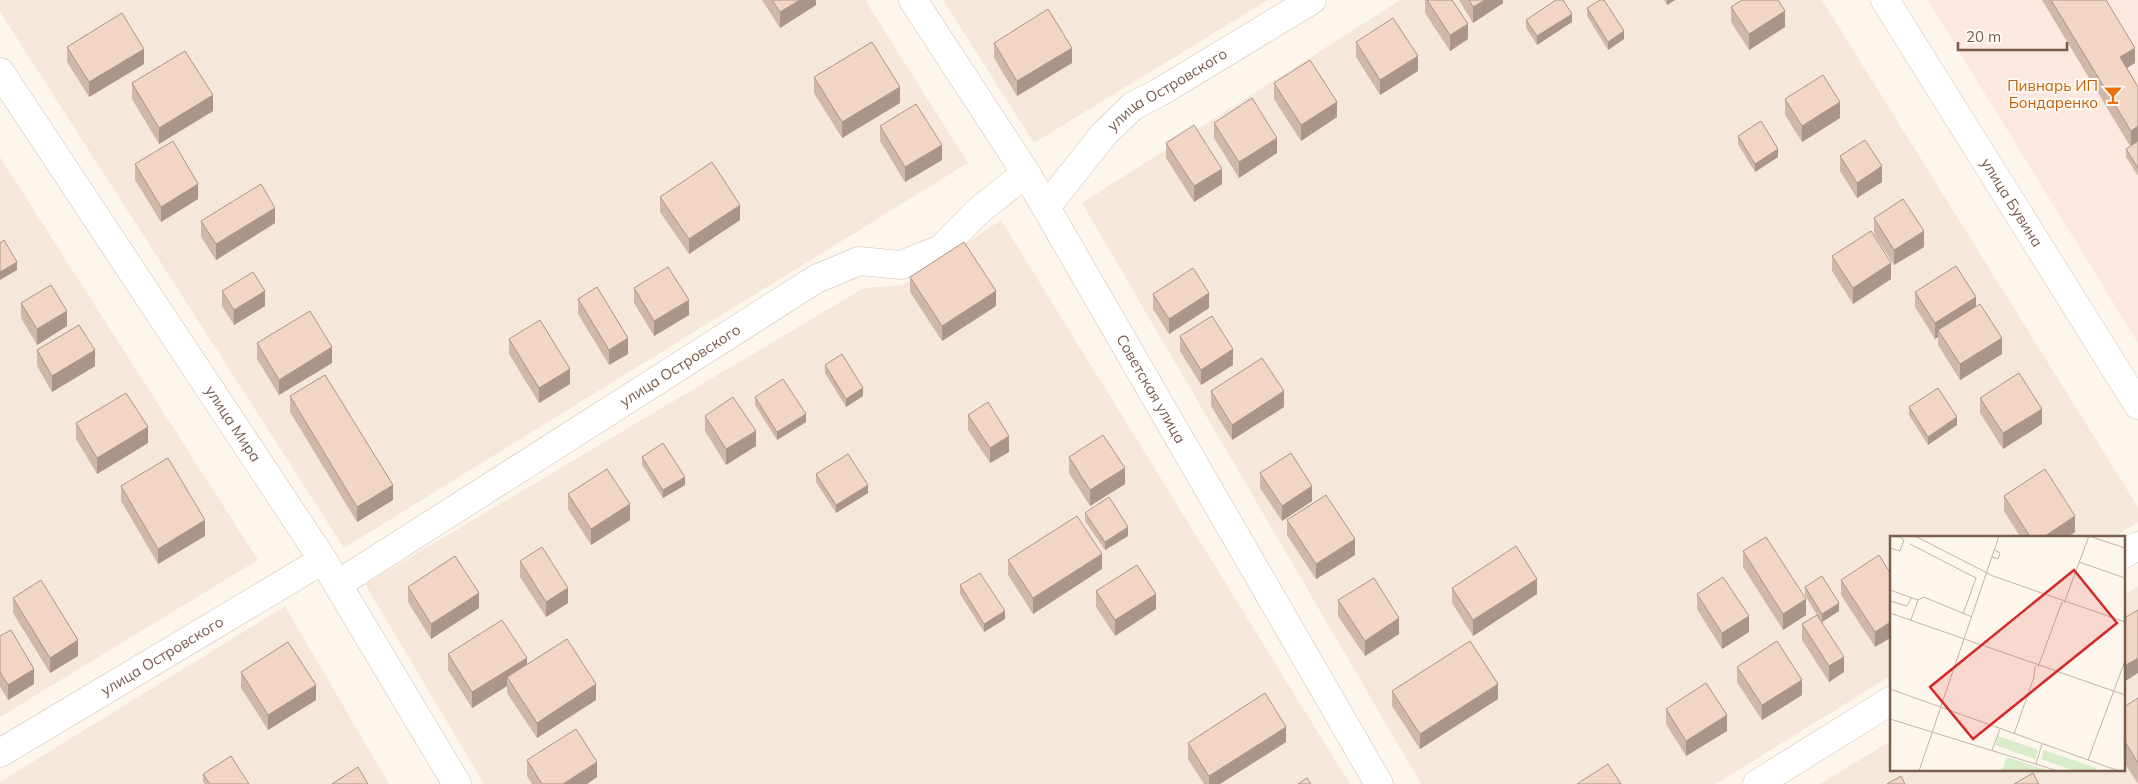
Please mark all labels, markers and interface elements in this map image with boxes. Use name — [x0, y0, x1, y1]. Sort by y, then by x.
scale bar — [1958, 20, 2067, 52]
text: 20 m — [1966, 27, 2001, 46]
street label: улица Островского — [1103, 44, 1230, 135]
place label: Пивнарь ИП Бондаренко — [2007, 76, 2098, 112]
bar icon: Пивнарь ИП Бондаренко — [2102, 84, 2124, 106]
street label: улица Бувина — [1977, 154, 2047, 250]
street label: улица Островского — [616, 320, 744, 411]
street label: Советская улица — [1112, 331, 1190, 447]
street label: улица Мира — [201, 382, 265, 465]
inset map — [1890, 536, 2126, 772]
street label: улица Островского — [97, 612, 227, 700]

